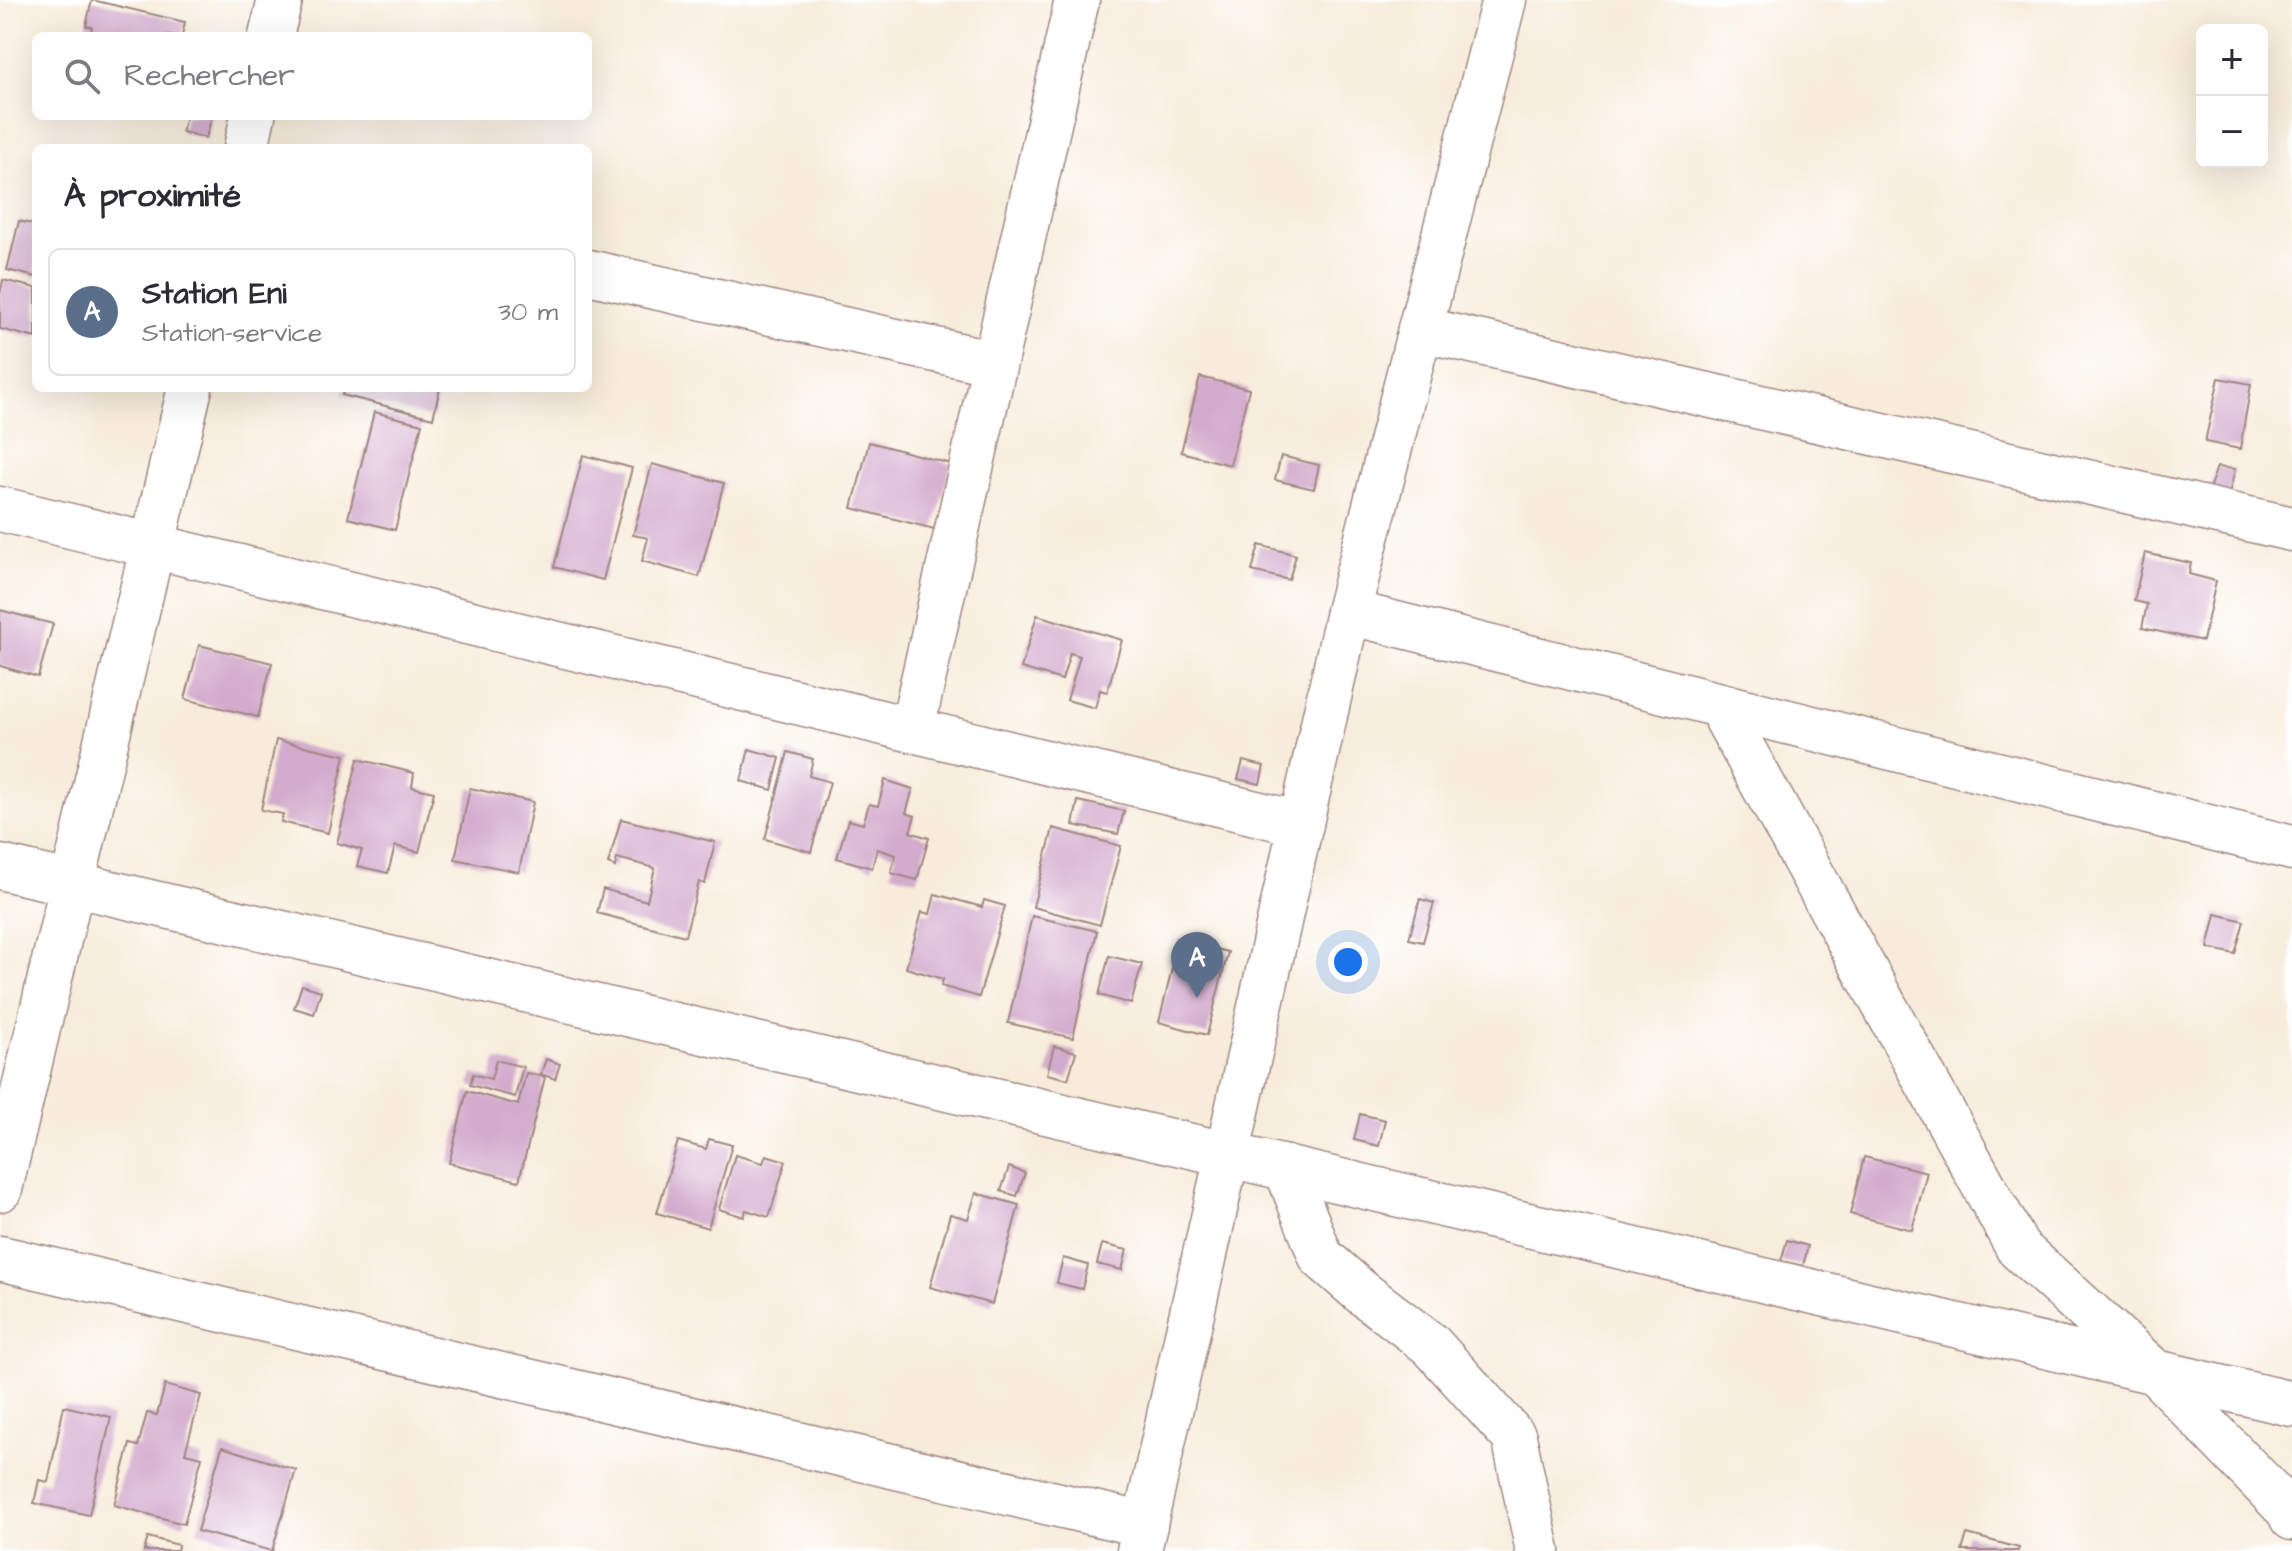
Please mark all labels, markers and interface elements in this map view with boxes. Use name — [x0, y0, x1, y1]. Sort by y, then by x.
map controls — [2196, 24, 2268, 168]
button: + — [2196, 24, 2268, 96]
search box — [32, 32, 592, 120]
icon: search — [60, 54, 104, 98]
text: Rechercher — [124, 55, 295, 97]
button: − — [2196, 96, 2268, 168]
text: À proximité — [64, 172, 241, 220]
text: Station Eni — [142, 273, 287, 315]
text: A — [84, 294, 100, 330]
text: 30 m — [498, 294, 558, 330]
text: Station-service — [142, 315, 322, 351]
pin: A — [1171, 932, 1223, 998]
your location — [1328, 942, 1368, 982]

